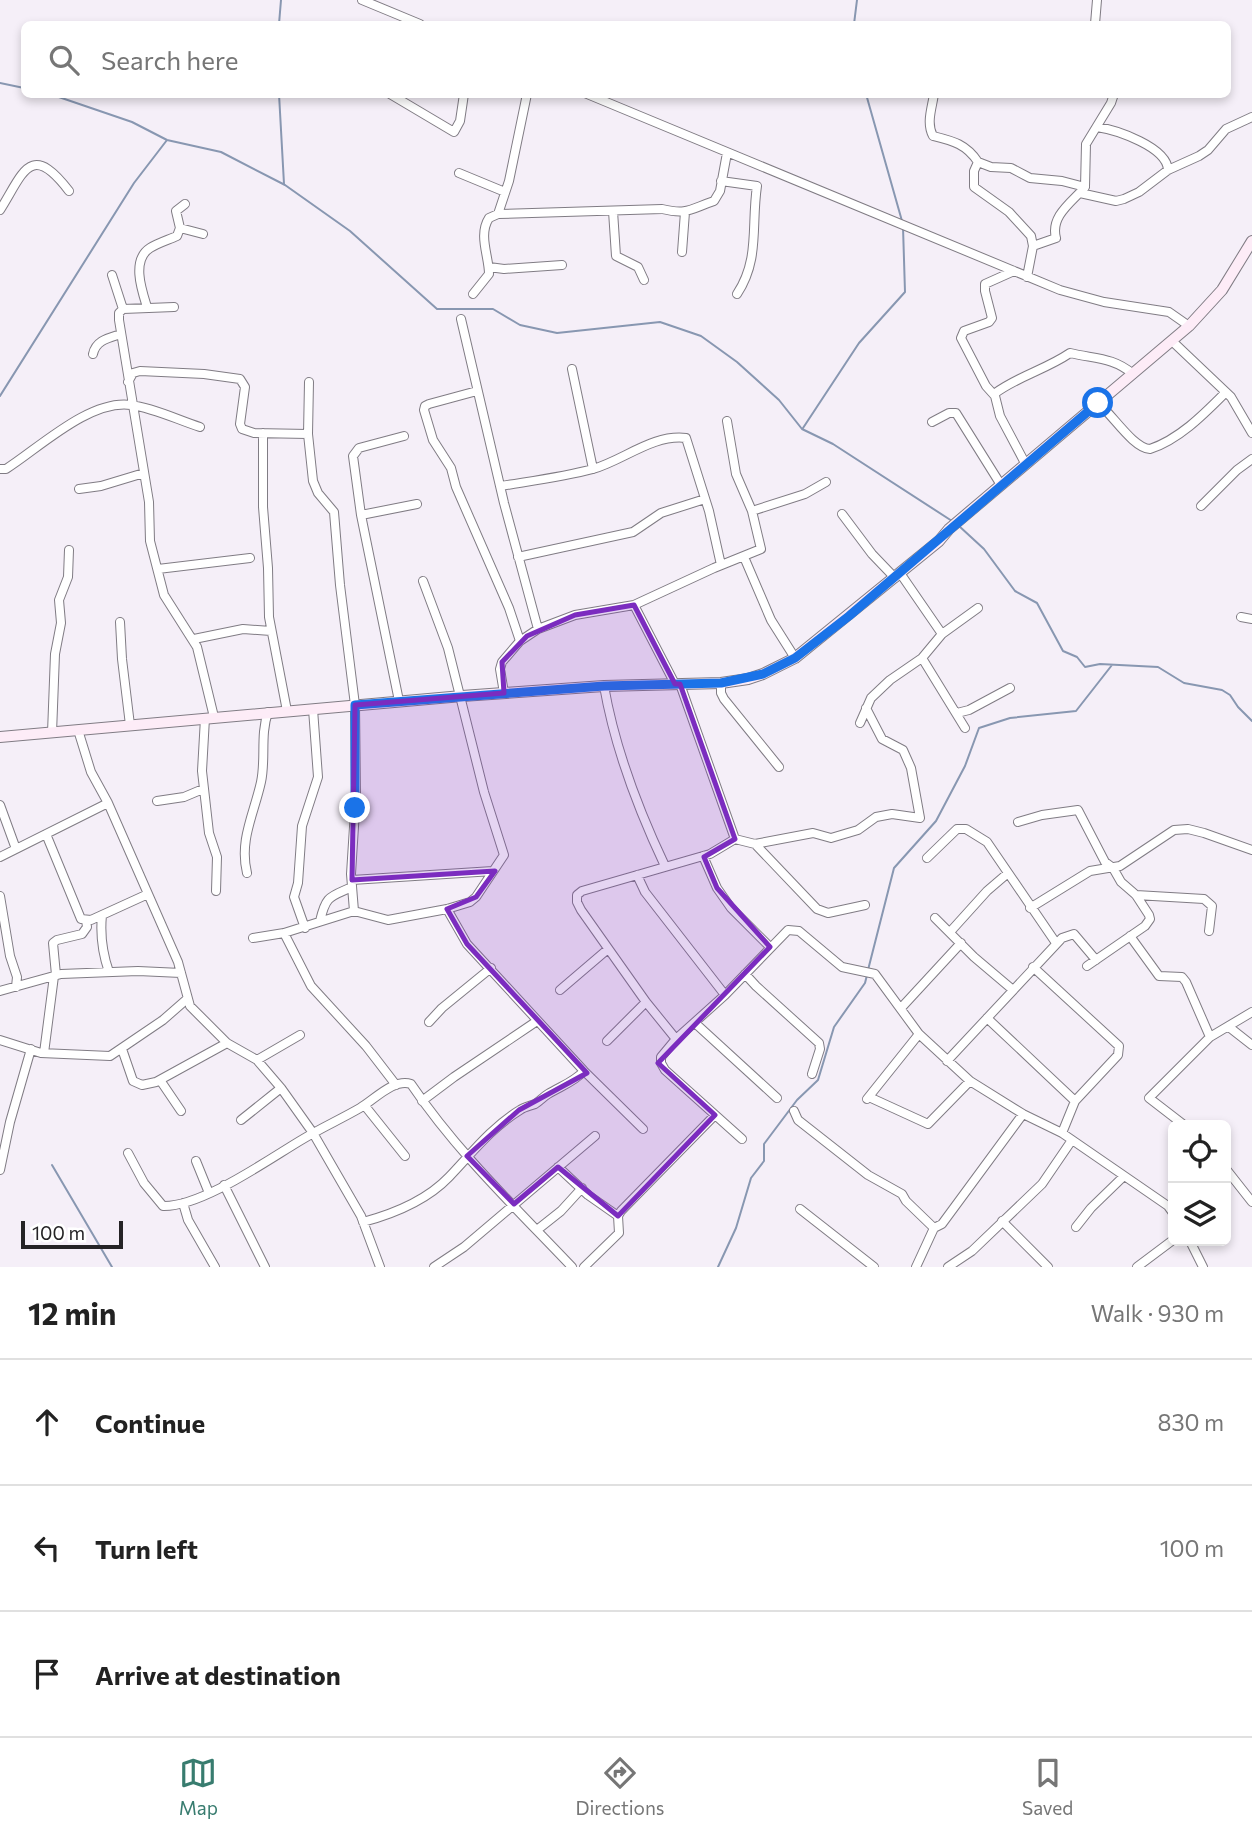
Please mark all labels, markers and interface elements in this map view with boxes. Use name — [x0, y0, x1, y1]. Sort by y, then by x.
search box — [21, 21, 1231, 98]
icon: search — [45, 41, 83, 79]
text: Search here — [101, 44, 239, 75]
route start — [1082, 387, 1113, 418]
route end — [339, 792, 370, 823]
map controls — [1168, 1120, 1231, 1246]
button: locate — [1168, 1120, 1231, 1183]
button: layers — [1168, 1183, 1231, 1246]
scale bar — [21, 1218, 122, 1250]
text: 100 m — [32, 1221, 85, 1244]
text: 12 min — [28, 1294, 116, 1331]
text: Walk · 930 m — [1091, 1299, 1224, 1327]
icon: ahead — [28, 1403, 66, 1441]
text: Continue — [95, 1407, 205, 1438]
text: 830 m — [1158, 1408, 1224, 1436]
icon: left — [28, 1529, 66, 1567]
text: Turn left — [95, 1533, 198, 1564]
text: 100 m — [1160, 1534, 1224, 1562]
icon: arrive — [28, 1655, 66, 1693]
text: Arrive at destination — [95, 1659, 341, 1690]
tab: Map — [179, 1754, 218, 1819]
tab: Directions — [575, 1754, 665, 1819]
tab: Saved — [1022, 1754, 1073, 1819]

